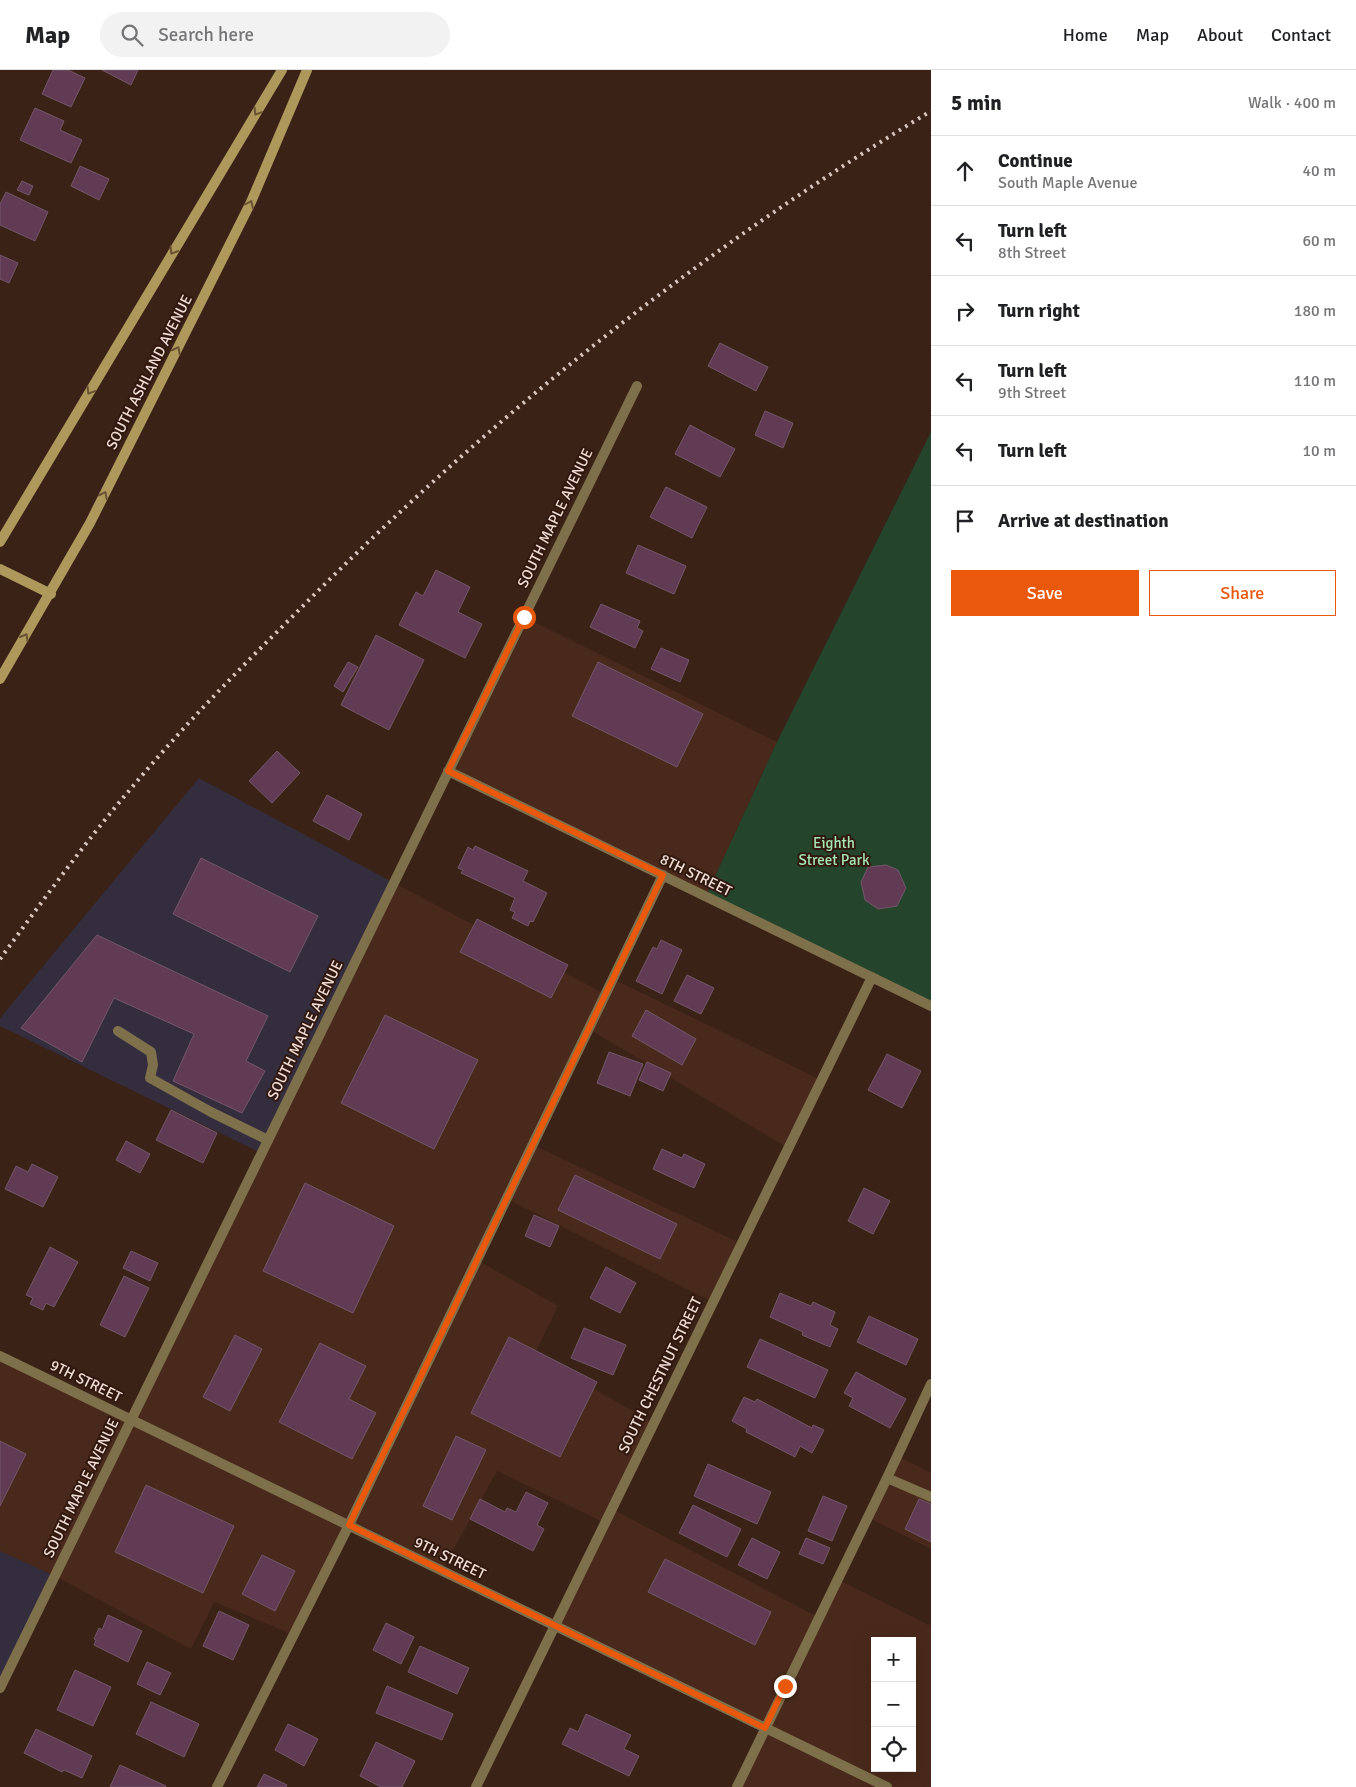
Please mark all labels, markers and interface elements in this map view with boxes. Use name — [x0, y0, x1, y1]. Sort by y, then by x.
search box — [100, 12, 450, 57]
text: Map — [25, 20, 70, 50]
icon: search — [118, 21, 146, 49]
text: Search here — [158, 23, 254, 47]
text: Home — [1063, 24, 1108, 46]
text: Map — [1136, 24, 1169, 46]
text: About — [1197, 24, 1243, 46]
text: Contact — [1271, 24, 1331, 46]
text: 5 min — [951, 90, 1002, 116]
text: Walk · 400 m — [1248, 93, 1336, 113]
one-way arrow — [253, 106, 263, 115]
text: Continue — [998, 149, 1073, 173]
icon: ahead — [951, 157, 979, 185]
text: 40 m — [1302, 161, 1336, 181]
text: South Maple Avenue — [998, 173, 1137, 193]
one-way arrow — [244, 201, 254, 210]
text: Turn left — [998, 219, 1067, 243]
icon: left — [951, 227, 979, 255]
text: 60 m — [1302, 231, 1336, 251]
text: 8th Street — [998, 243, 1066, 263]
one-way arrow — [170, 246, 180, 255]
street label: SOUTH ASHLAND AVENUE — [102, 292, 196, 452]
icon: right — [951, 297, 979, 325]
text: Turn right — [998, 299, 1080, 323]
text: 180 m — [1294, 301, 1336, 321]
one-way arrow — [171, 346, 181, 355]
text: Turn left — [998, 359, 1067, 383]
icon: left — [951, 367, 979, 395]
text: 110 m — [1294, 371, 1336, 391]
text: 9th Street — [998, 383, 1066, 403]
one-way arrow — [87, 386, 97, 395]
icon: left — [951, 437, 979, 465]
text: Turn left — [998, 439, 1067, 463]
text: 10 m — [1302, 441, 1336, 461]
street label: SOUTH MAPLE AVENUE — [513, 446, 597, 590]
one-way arrow — [98, 491, 108, 500]
icon: arrive — [951, 507, 979, 535]
text: Arrive at destination — [998, 509, 1169, 533]
button: Save — [951, 570, 1139, 616]
button: Share — [1149, 570, 1336, 616]
route start — [513, 606, 536, 629]
one-way arrow — [19, 633, 29, 642]
park label: Eighth Street Park — [798, 834, 870, 869]
street label: 8TH STREET — [657, 850, 735, 900]
street label: SOUTH MAPLE AVENUE — [263, 958, 347, 1102]
street label: SOUTH CHESTNUT STREET — [614, 1293, 706, 1456]
street label: 9TH STREET — [47, 1356, 125, 1406]
street label: SOUTH MAPLE AVENUE — [39, 1416, 123, 1560]
street label: 9TH STREET — [411, 1533, 489, 1583]
map controls — [871, 1637, 916, 1772]
button: + — [871, 1637, 916, 1682]
route end — [774, 1675, 797, 1698]
button: − — [871, 1682, 916, 1727]
button: locate — [871, 1727, 916, 1772]

